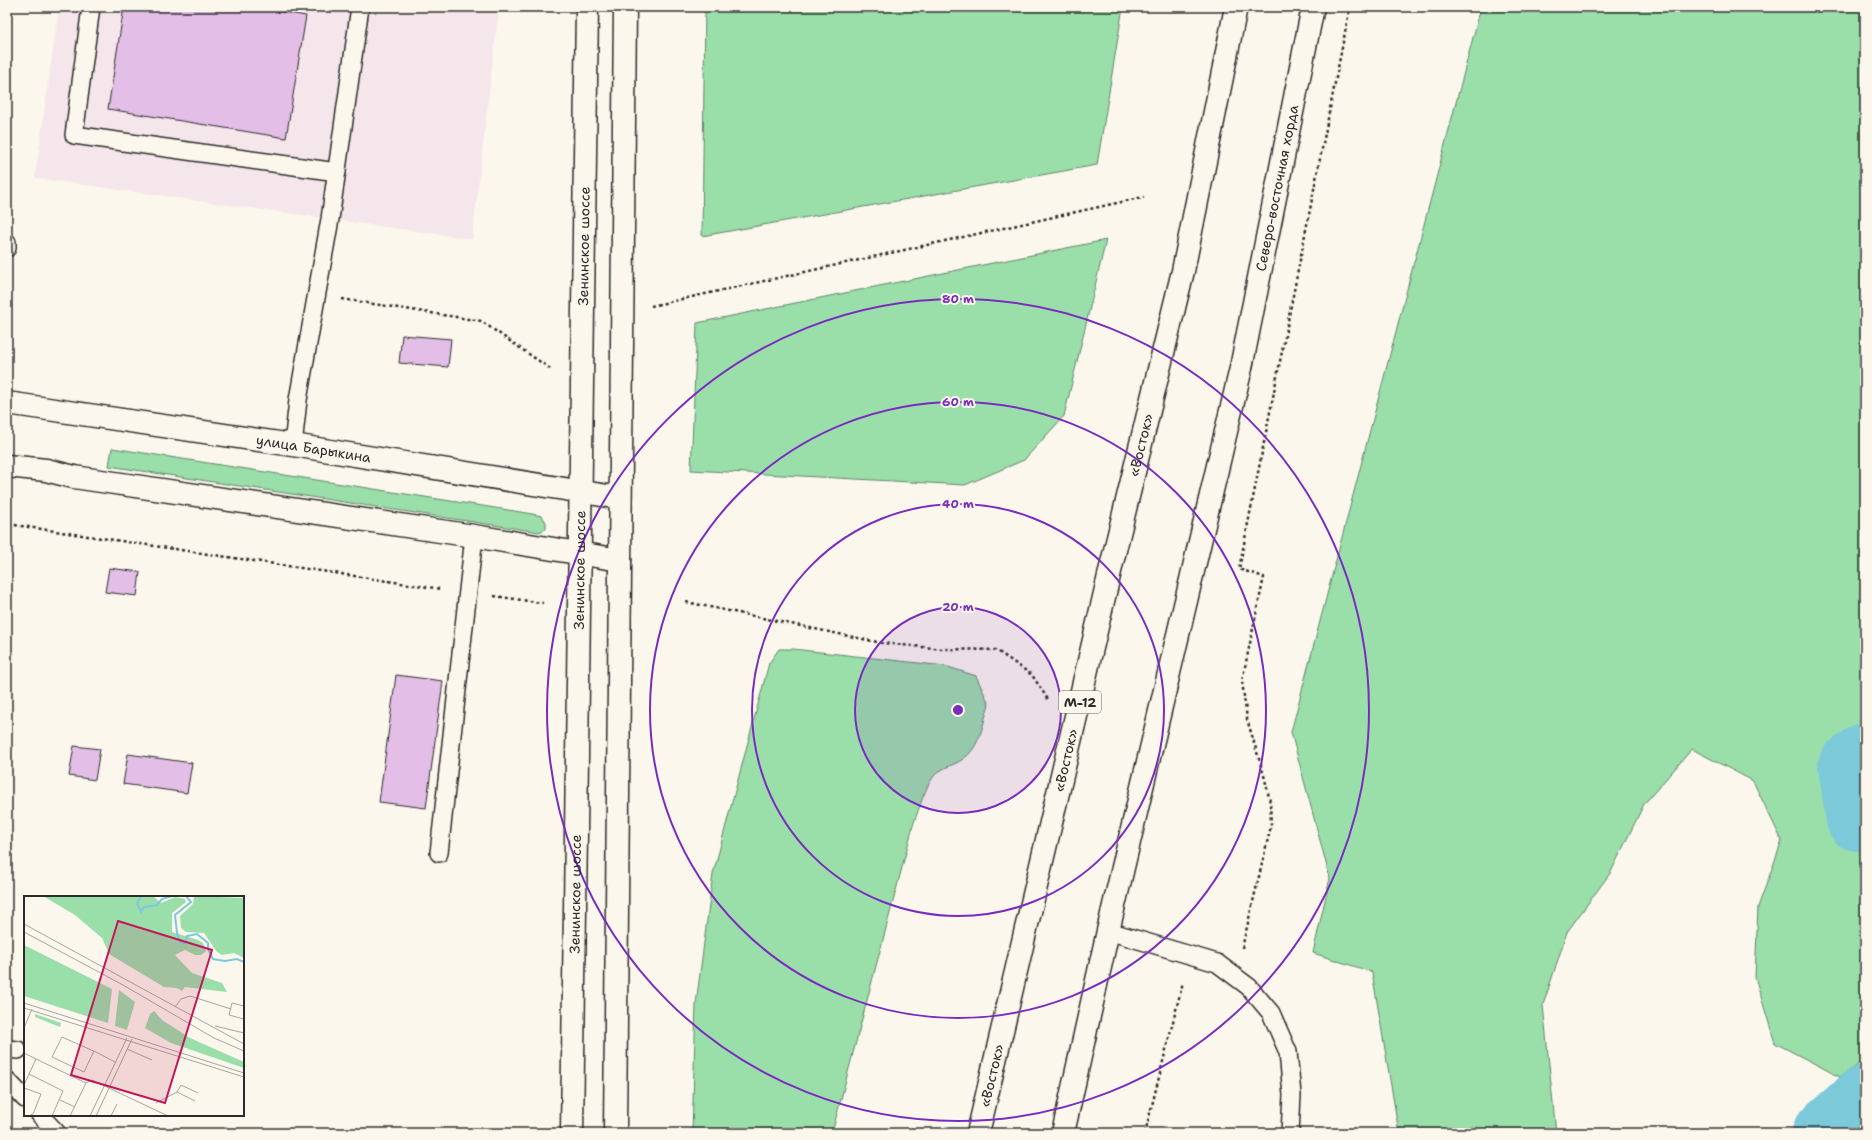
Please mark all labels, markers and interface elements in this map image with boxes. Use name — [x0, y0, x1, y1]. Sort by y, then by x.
street label: Северо-восточная хорда — [1252, 103, 1302, 273]
street label: Зенинское шоссе — [574, 186, 594, 306]
text: 80 m — [942, 291, 974, 307]
text: 60 m — [942, 394, 974, 410]
street label: «Восток» — [1124, 412, 1157, 478]
street label: улица Барыкина — [255, 431, 373, 467]
text: 40 m — [942, 496, 974, 512]
street label: Зенинское шоссе — [570, 510, 589, 630]
text: 20 m — [942, 599, 974, 615]
road number: М-12 — [1059, 691, 1101, 713]
centre of rings — [951, 703, 965, 717]
street label: «Восток» — [1050, 727, 1082, 793]
street label: Зенинское шоссе — [565, 834, 585, 954]
inset map — [24, 896, 244, 1116]
street label: «Восток» — [975, 1042, 1008, 1109]

